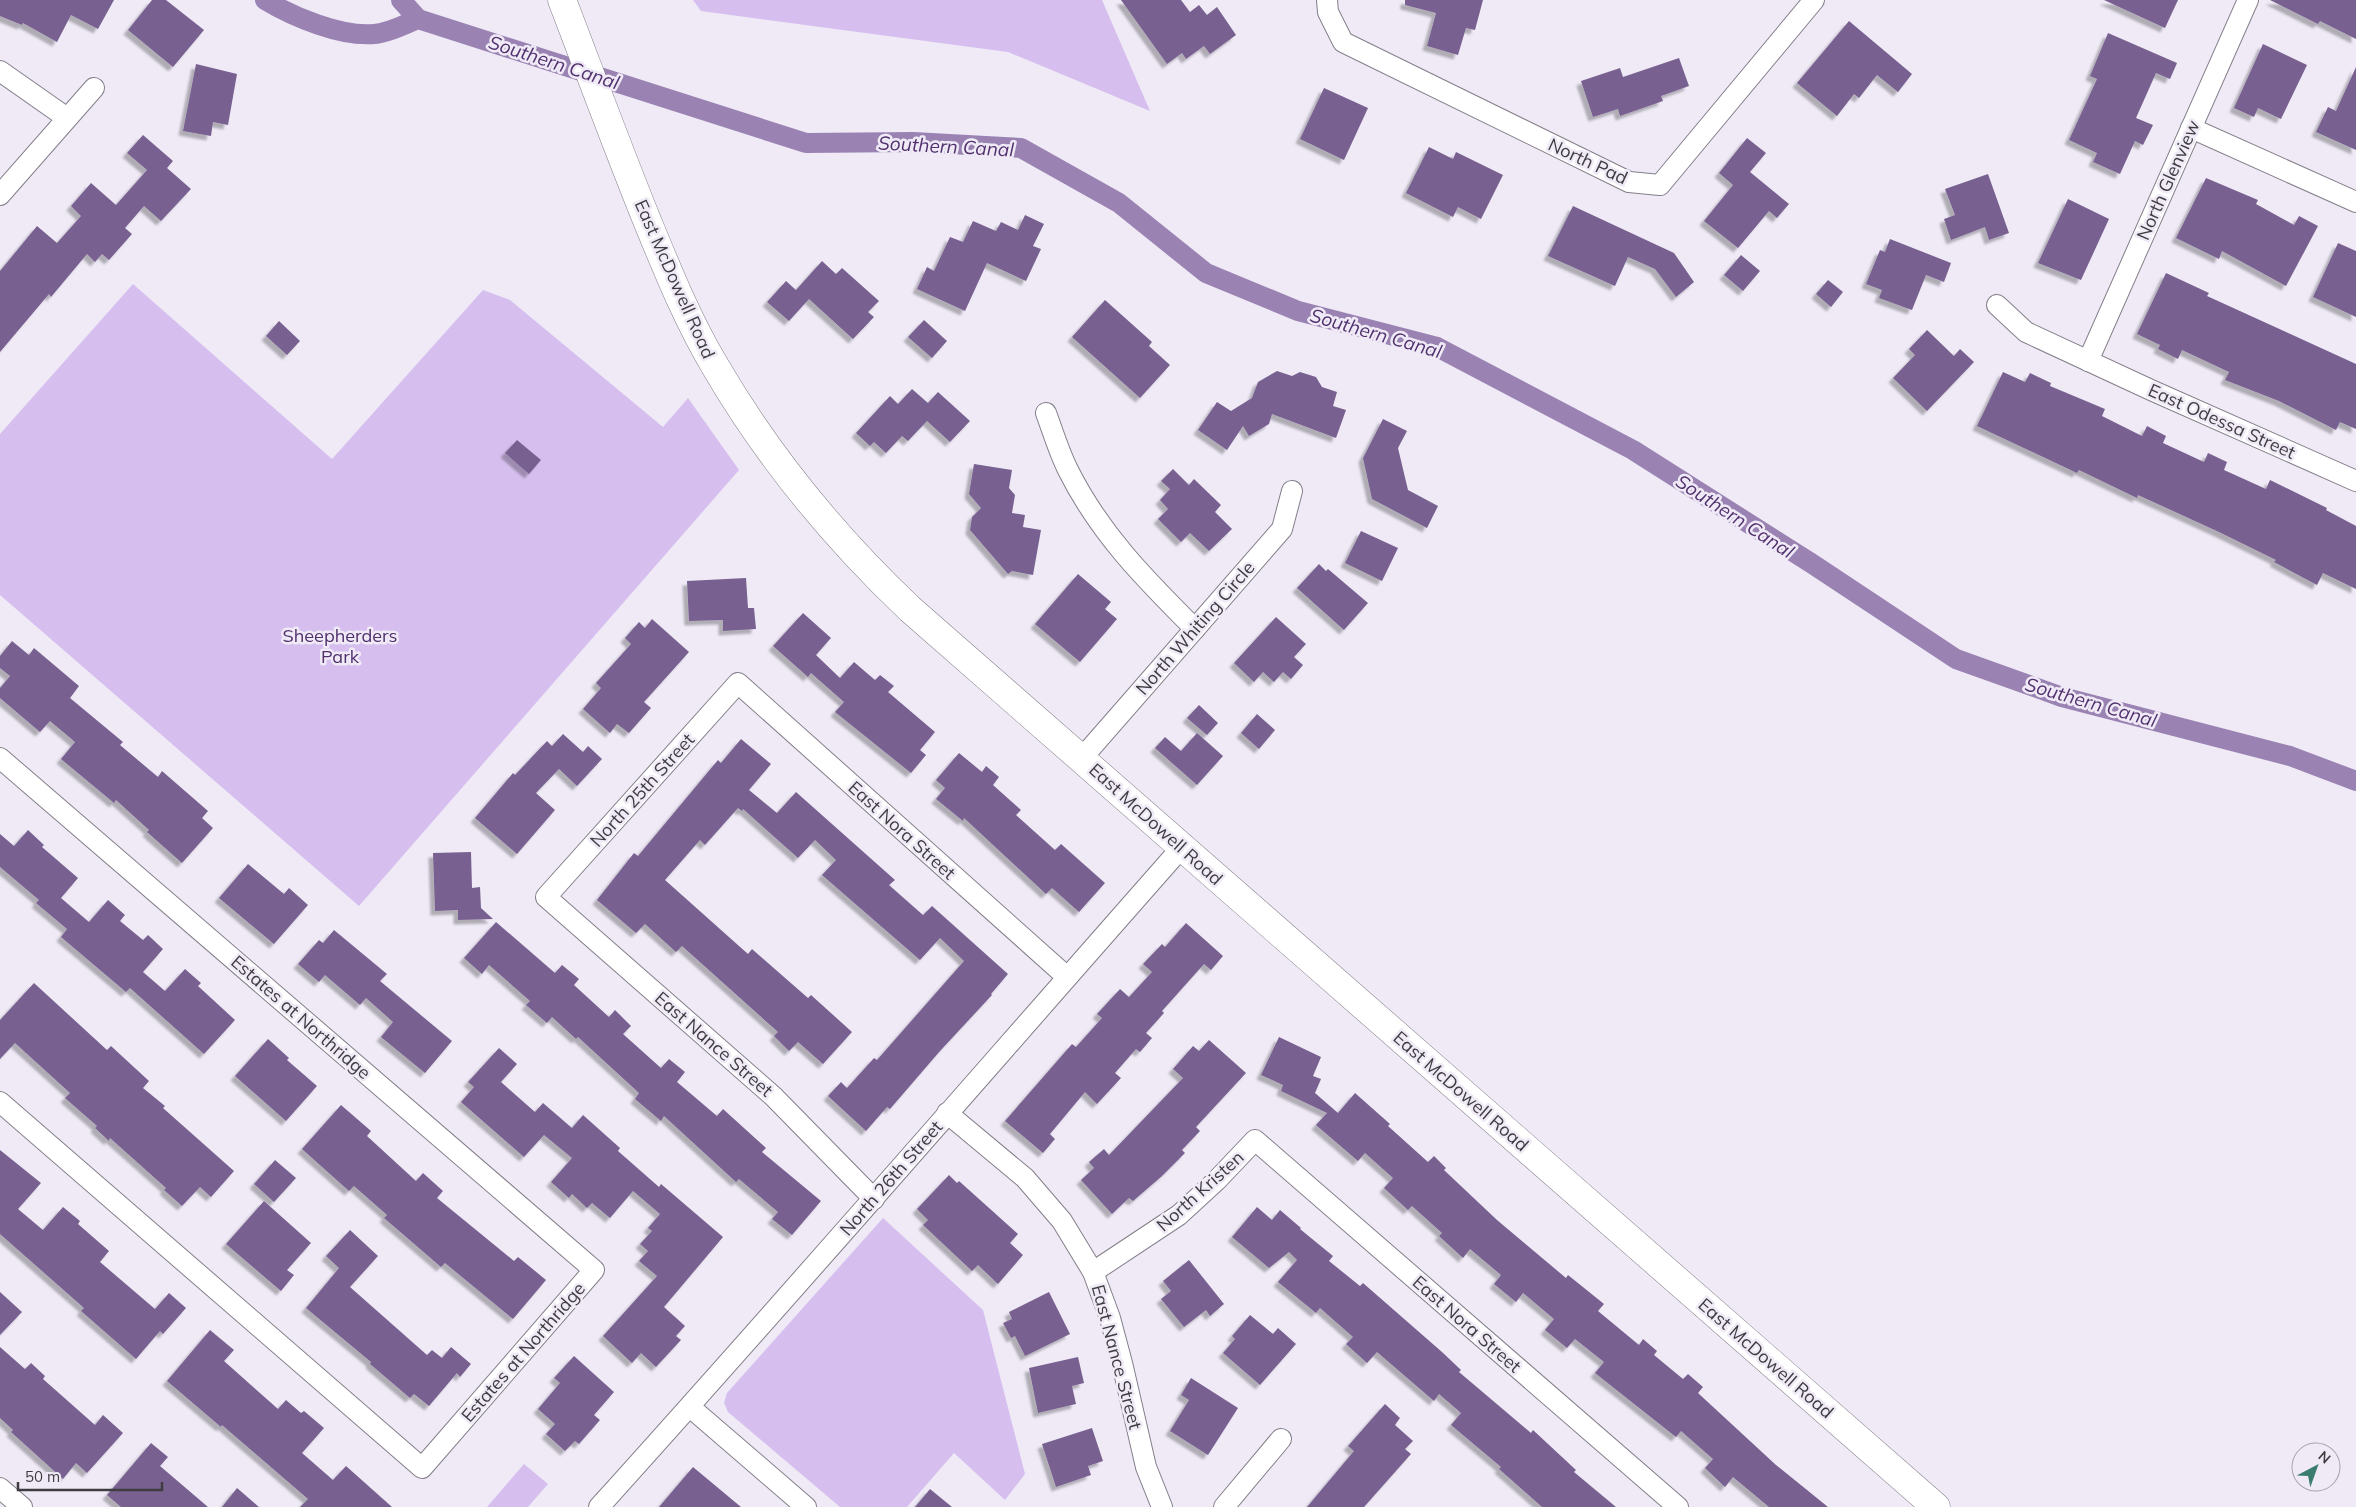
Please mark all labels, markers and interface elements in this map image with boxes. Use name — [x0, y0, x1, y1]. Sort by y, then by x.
water label: Southern Canal — [486, 30, 623, 95]
street label: North Glenview — [2131, 116, 2205, 244]
water label: Southern Canal — [878, 130, 1015, 162]
street label: North Pad — [1545, 133, 1631, 189]
street label: East McDowell Road — [630, 196, 720, 362]
water label: Southern Canal — [1307, 303, 1445, 363]
street label: East Odessa Street — [2145, 378, 2299, 464]
water label: Southern Canal — [1671, 469, 1799, 563]
street label: North Whiting Circle — [1131, 556, 1259, 700]
park label: Sheepherders Park — [283, 624, 398, 668]
water label: Southern Canal — [2022, 672, 2160, 732]
street label: North 25th Street — [585, 728, 699, 852]
street label: East McDowell Road — [1084, 758, 1228, 890]
street label: East Nora Street — [844, 776, 960, 884]
street label: Estates at Northridge — [226, 950, 376, 1084]
street label: East Nance Street — [650, 986, 778, 1102]
street label: East McDowell Road — [1389, 1026, 1533, 1156]
street label: North 26th Street — [835, 1116, 947, 1240]
street label: North Kristen — [1151, 1146, 1249, 1236]
street label: East Nora Street — [1408, 1271, 1526, 1377]
street label: Estates at Northridge — [456, 1277, 590, 1427]
street label: East Nance Street — [1087, 1282, 1147, 1432]
street label: East McDowell Road — [1694, 1293, 1838, 1423]
north arrow — [2291, 1442, 2341, 1492]
text: N — [2315, 1447, 2334, 1467]
scale bar — [18, 1460, 161, 1492]
text: 50 m — [25, 1467, 60, 1486]

